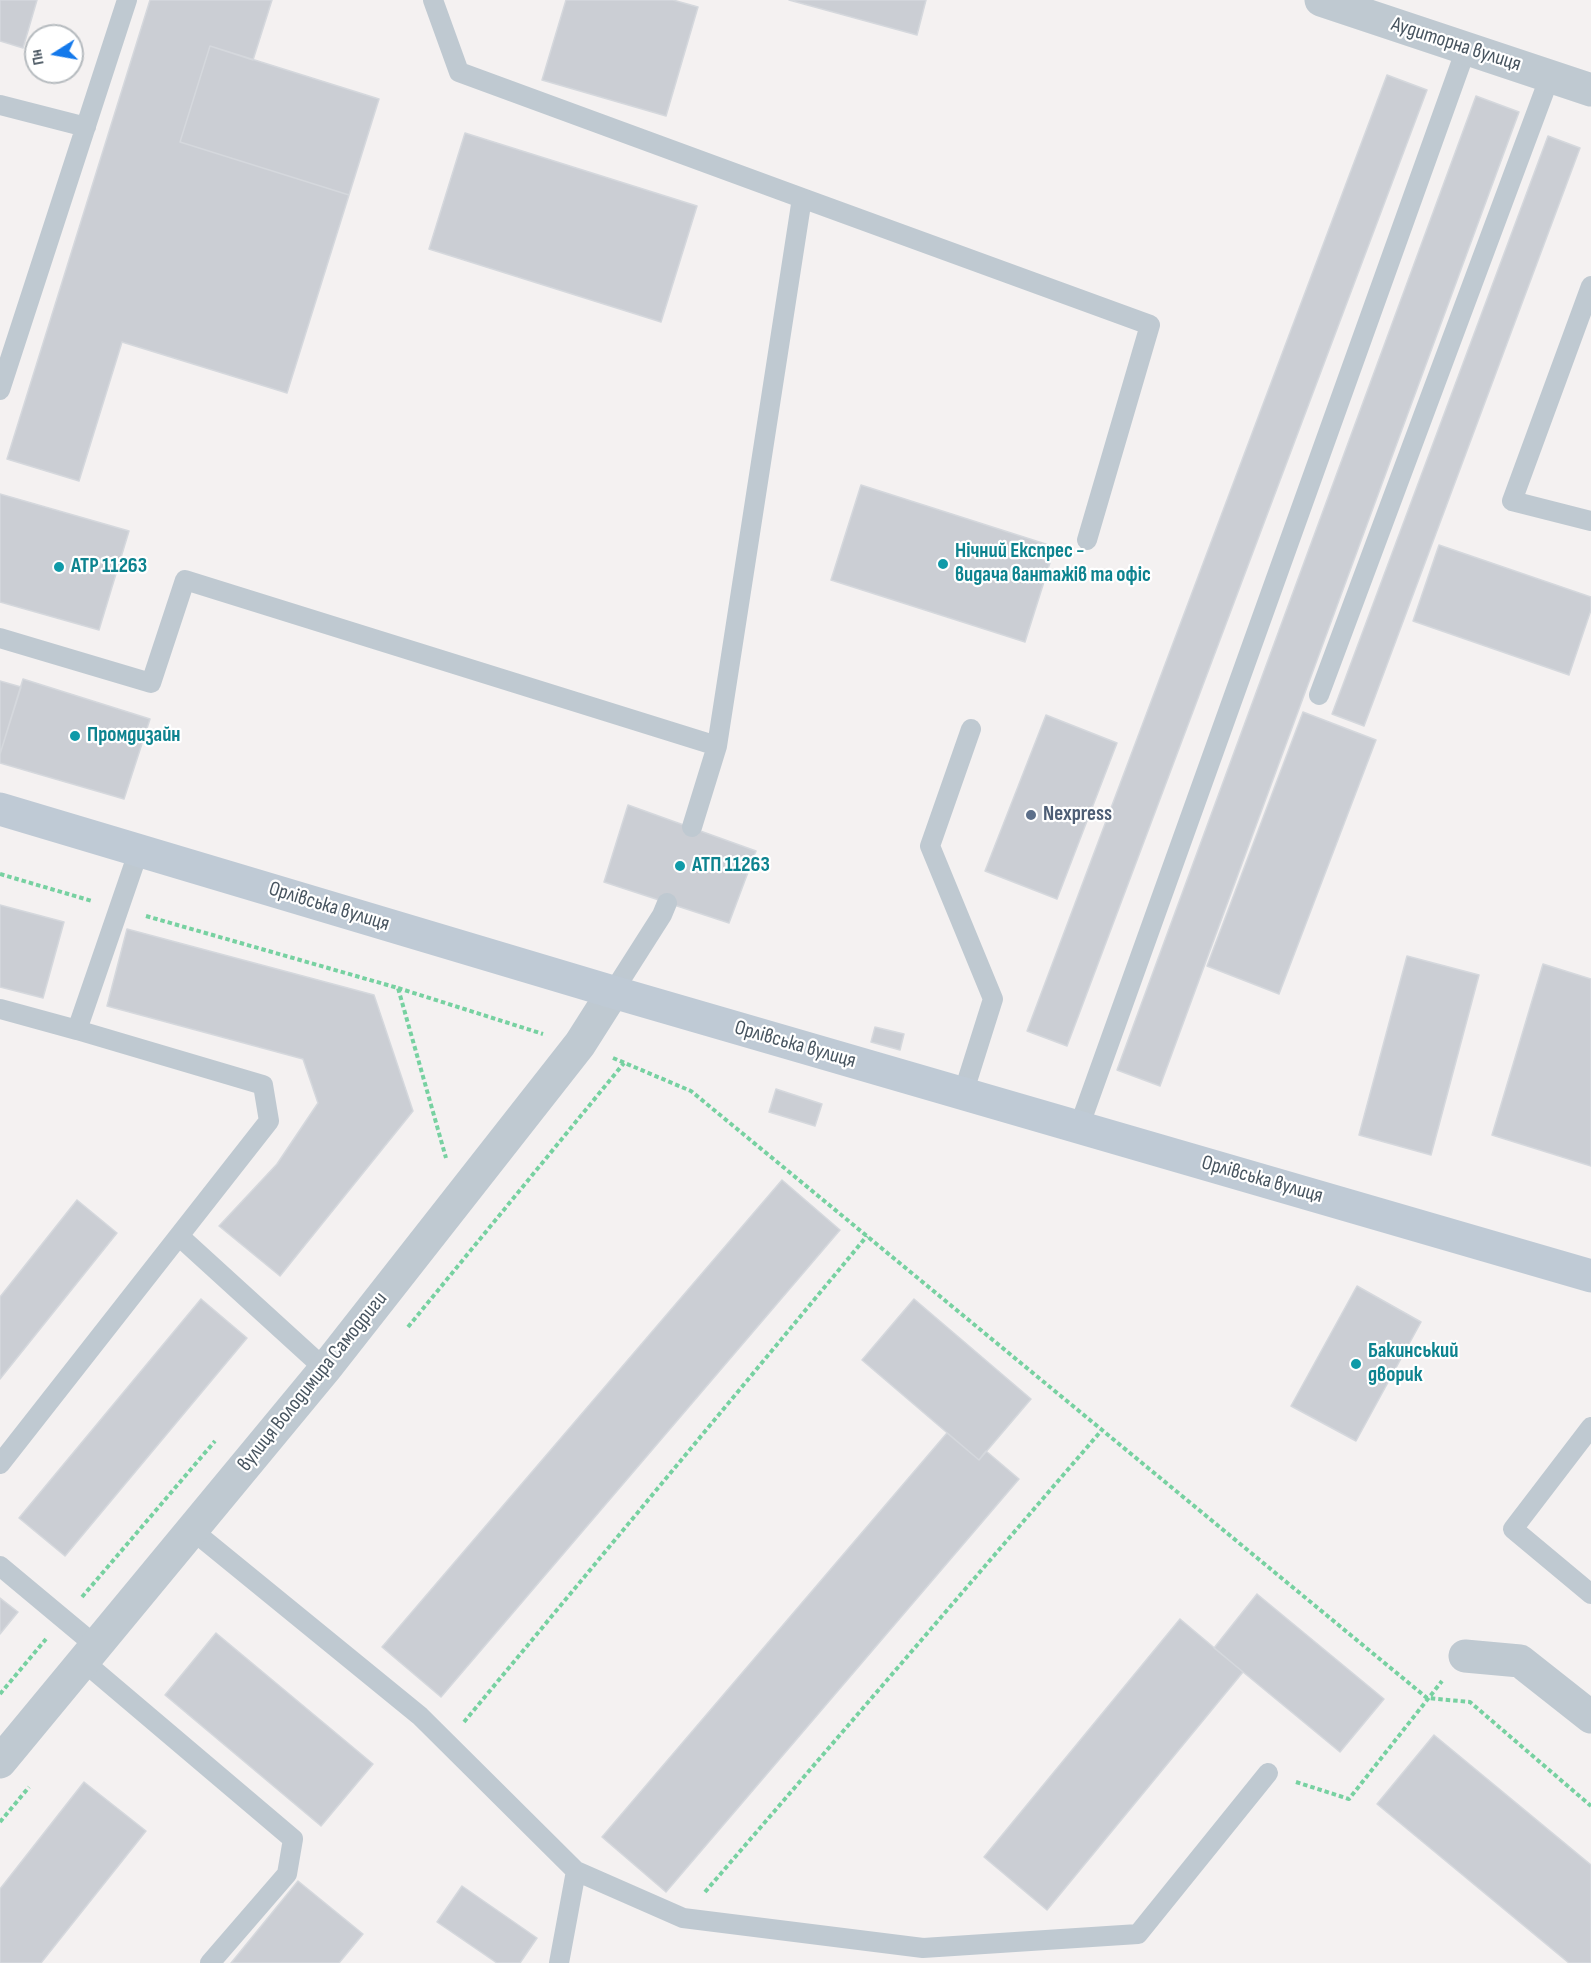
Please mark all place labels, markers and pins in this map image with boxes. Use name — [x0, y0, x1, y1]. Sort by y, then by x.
place label: Нічний Експрес - видача вантажів та офіс — [955, 539, 1151, 589]
place label: ATP 11263 — [71, 554, 147, 580]
marker: Нічний Експрес - видача вантажів та офіс — [936, 557, 950, 571]
marker: ATP 11263 — [52, 560, 66, 574]
place label: Промдизайн — [87, 723, 181, 749]
marker: Промдизайн — [68, 729, 82, 743]
place label: Nexpress — [1043, 802, 1112, 828]
marker: Nexpress — [1024, 808, 1038, 822]
place label: АТП 11263 — [692, 853, 770, 879]
marker: АТП 11263 — [673, 859, 687, 873]
place label: Бакинський дворик — [1368, 1339, 1458, 1389]
marker: Бакинський дворик — [1349, 1357, 1363, 1371]

